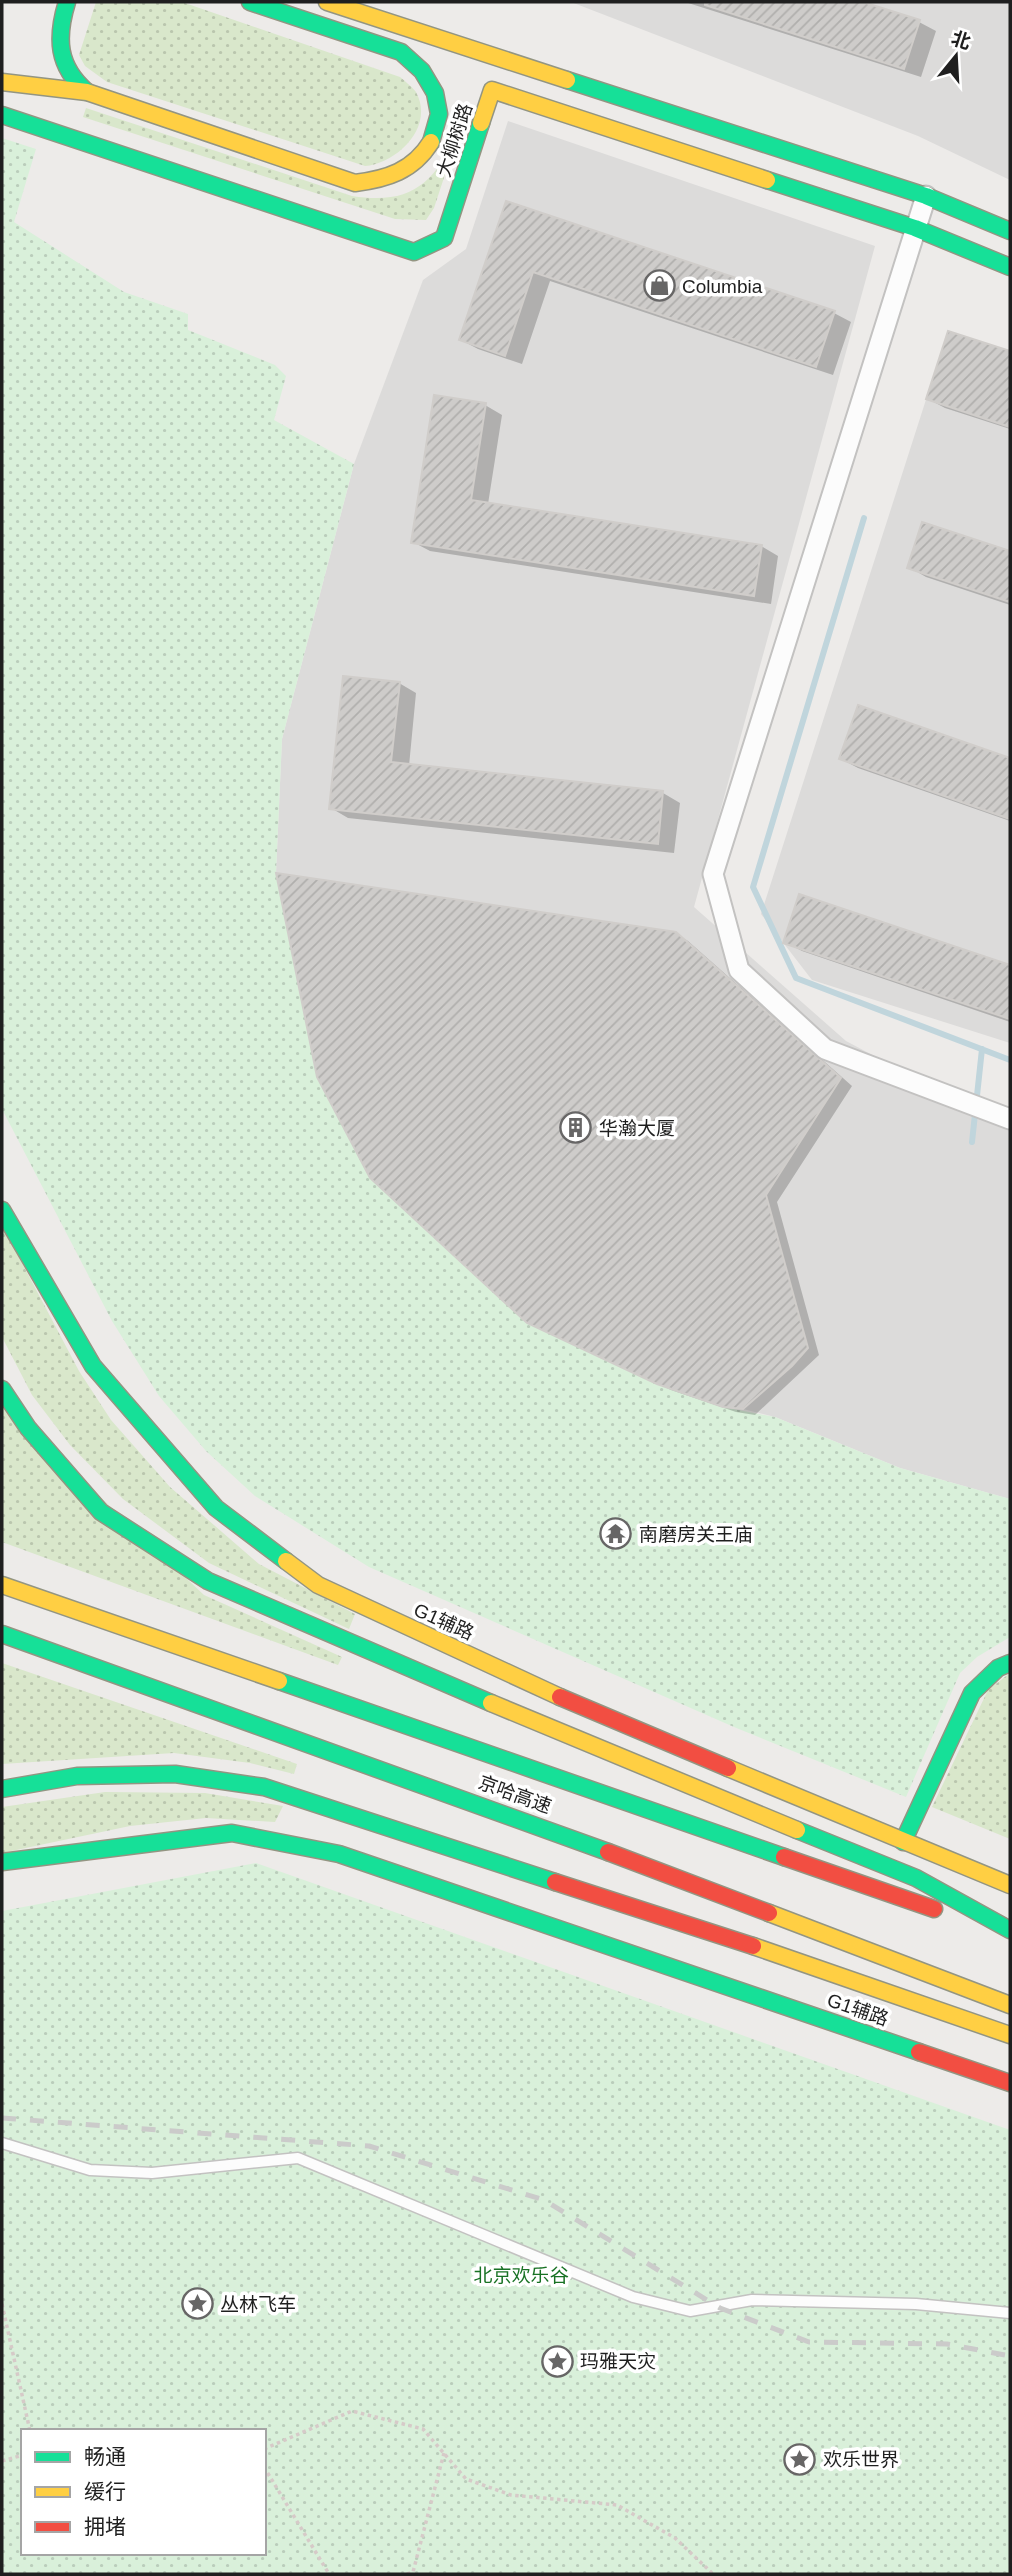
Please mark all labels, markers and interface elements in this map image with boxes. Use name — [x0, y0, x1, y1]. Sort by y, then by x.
north arrow — [921, 21, 991, 91]
text: 北 — [949, 27, 973, 53]
street label: 大柳树路 — [433, 101, 476, 180]
shop icon: Columbia — [642, 269, 676, 303]
place label: Columbia — [682, 276, 763, 297]
building icon: 华瀚大厦 — [559, 1111, 593, 1145]
place label: 华瀚大厦 — [599, 1118, 675, 1139]
temple icon: 南磨房关王庙 — [599, 1517, 633, 1551]
place label: 南磨房关王庙 — [639, 1524, 753, 1545]
street label: G1辅路 — [411, 1599, 477, 1644]
street label: 京哈高速 — [476, 1772, 554, 1817]
street label: G1辅路 — [824, 1989, 891, 2030]
park label: 北京欢乐谷 — [473, 2265, 569, 2286]
place icon: 丛林飞车 — [180, 2287, 214, 2321]
place label: 丛林飞车 — [220, 2294, 296, 2315]
place icon: 玛雅天灾 — [540, 2344, 574, 2378]
place label: 玛雅天灾 — [580, 2351, 656, 2372]
legend — [21, 2429, 266, 2555]
place icon: 欢乐世界 — [783, 2442, 817, 2476]
text: 畅通 — [84, 2445, 126, 2468]
place label: 欢乐世界 — [823, 2449, 899, 2470]
text: 缓行 — [84, 2480, 126, 2503]
text: 拥堵 — [84, 2515, 126, 2538]

